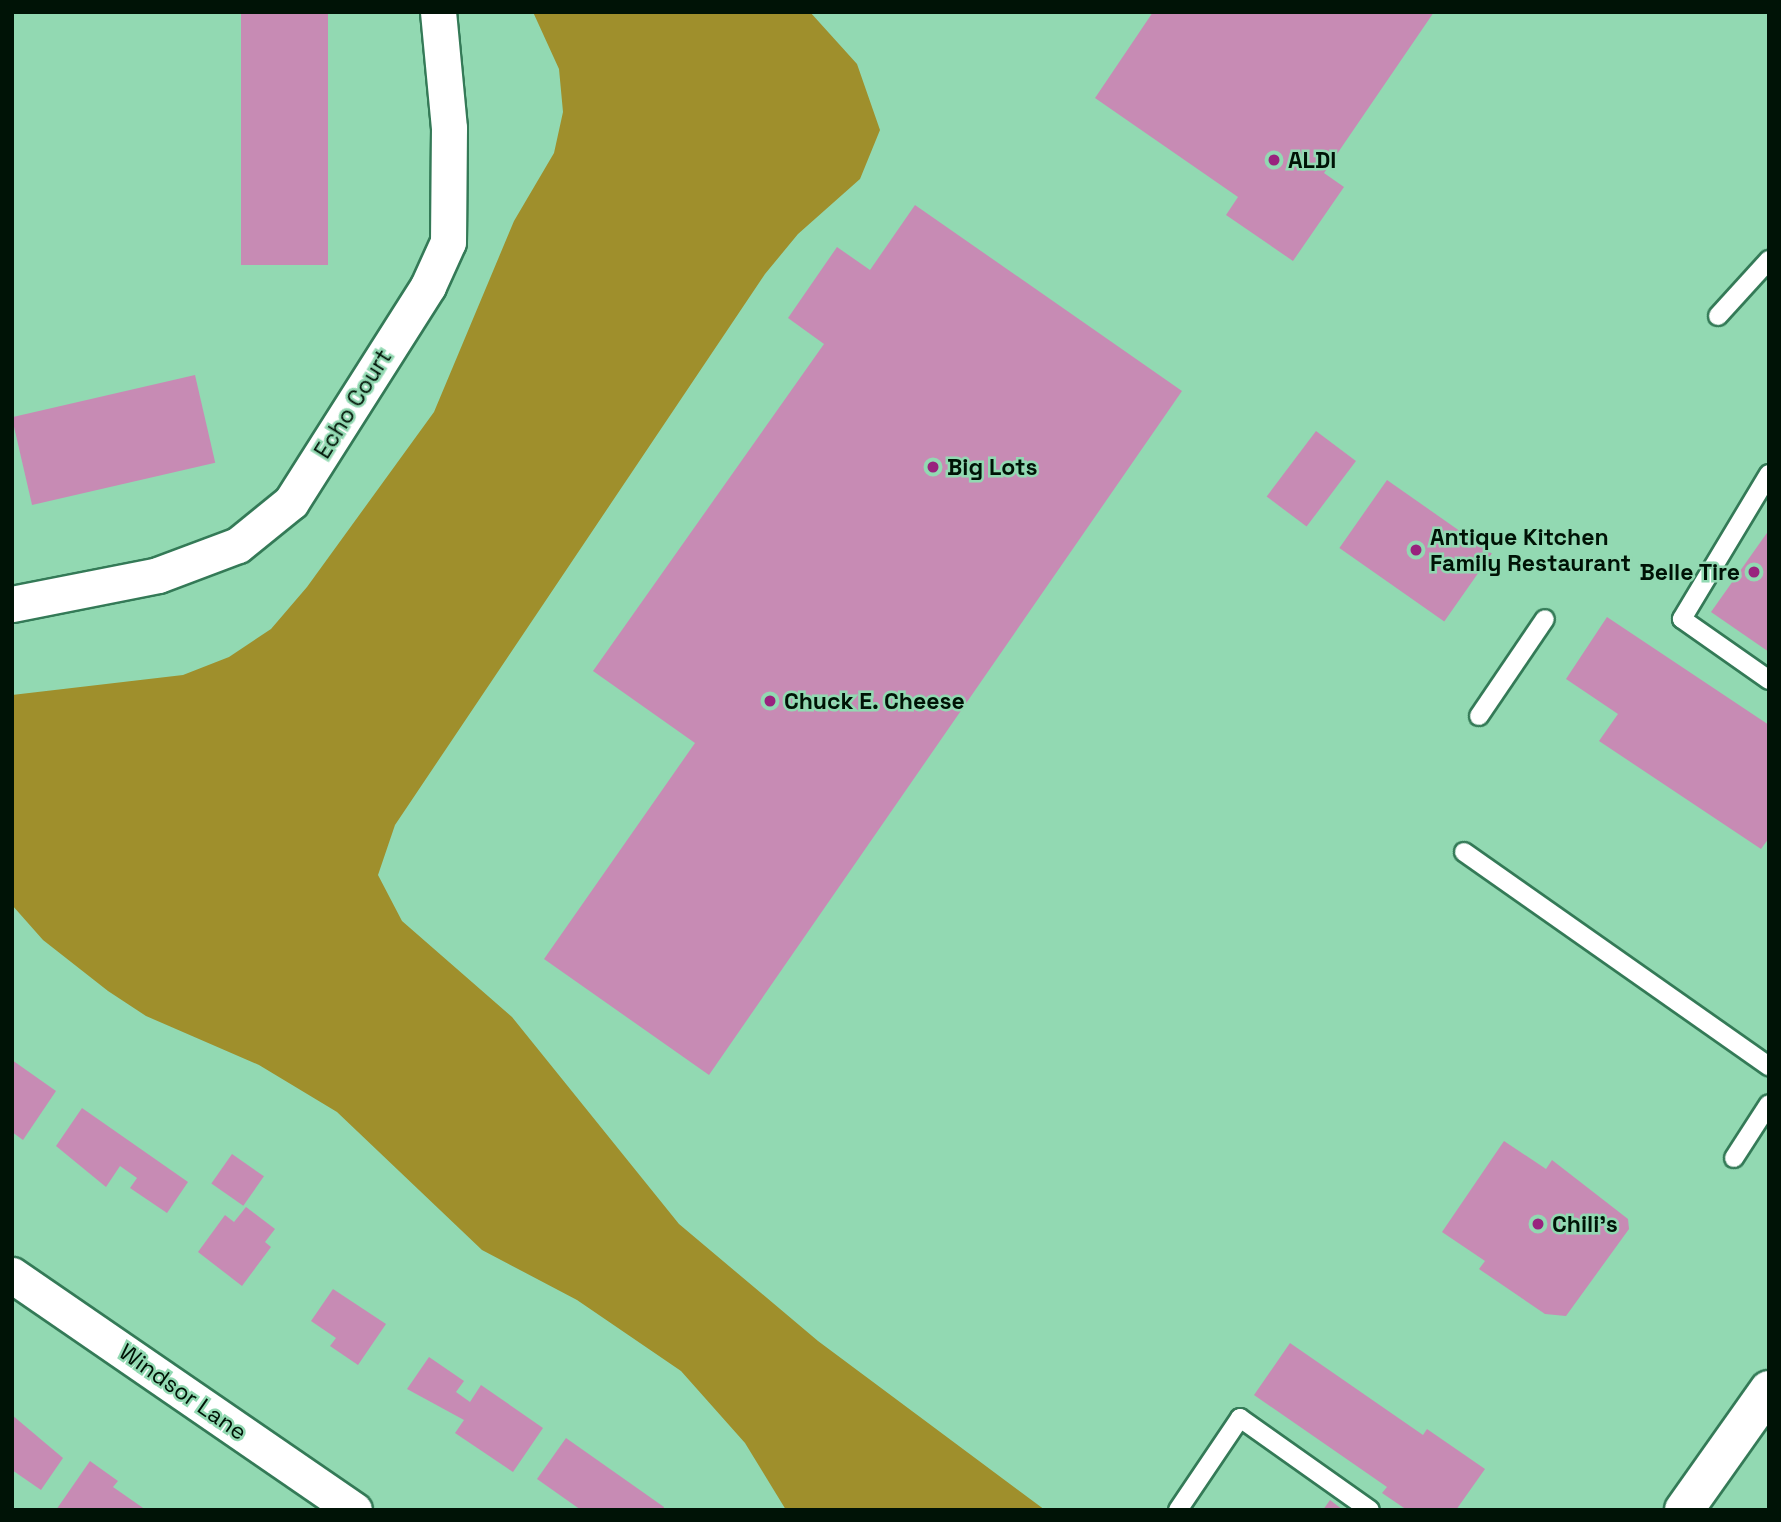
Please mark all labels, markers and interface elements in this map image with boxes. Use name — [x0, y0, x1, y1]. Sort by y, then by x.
place label: ALDI — [1288, 146, 1336, 174]
marker: ALDI — [1266, 152, 1282, 168]
street label: Echo Court — [309, 344, 397, 464]
place label: Big Lots — [947, 453, 1038, 481]
marker: Big Lots — [925, 459, 941, 475]
place label: Antique Kitchen Family Restaurant — [1430, 523, 1631, 577]
marker: Antique Kitchen Family Restaurant — [1408, 542, 1424, 558]
place label: Belle Tire — [1639, 558, 1740, 586]
marker: Belle Tire — [1746, 564, 1762, 580]
place label: Chuck E. Cheese — [784, 687, 966, 715]
marker: Chuck E. Cheese — [762, 693, 778, 709]
place label: Chili's — [1552, 1210, 1618, 1238]
marker: Chili's — [1530, 1216, 1546, 1232]
street label: Windsor Lane — [114, 1338, 252, 1446]

